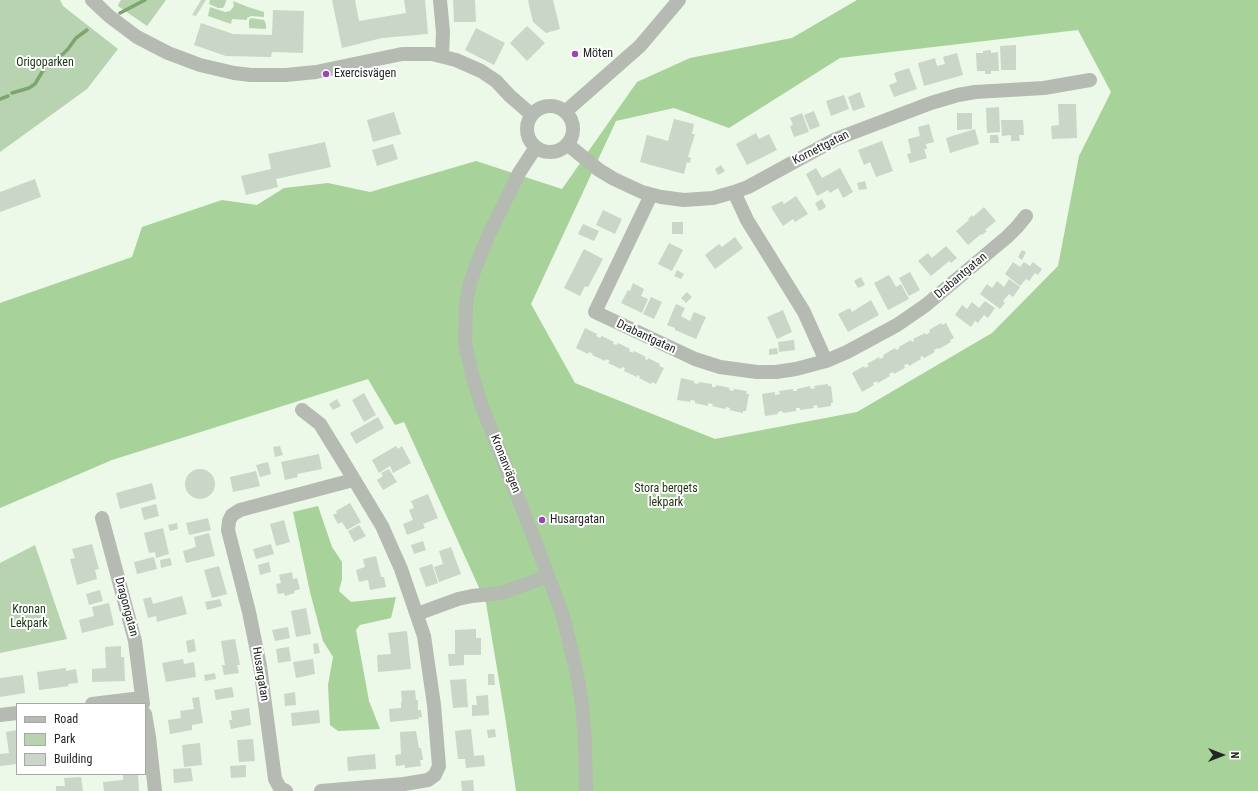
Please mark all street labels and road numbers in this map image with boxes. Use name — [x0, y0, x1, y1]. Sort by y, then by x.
street label: Kornettgatan — [790, 128, 852, 168]
street label: Drabantgatan — [932, 250, 990, 302]
street label: Drabantgatan — [614, 317, 678, 357]
street label: Kronanvägen — [487, 433, 523, 495]
street label: Dragongatan — [111, 576, 141, 638]
street label: Husargatan — [249, 646, 271, 702]

